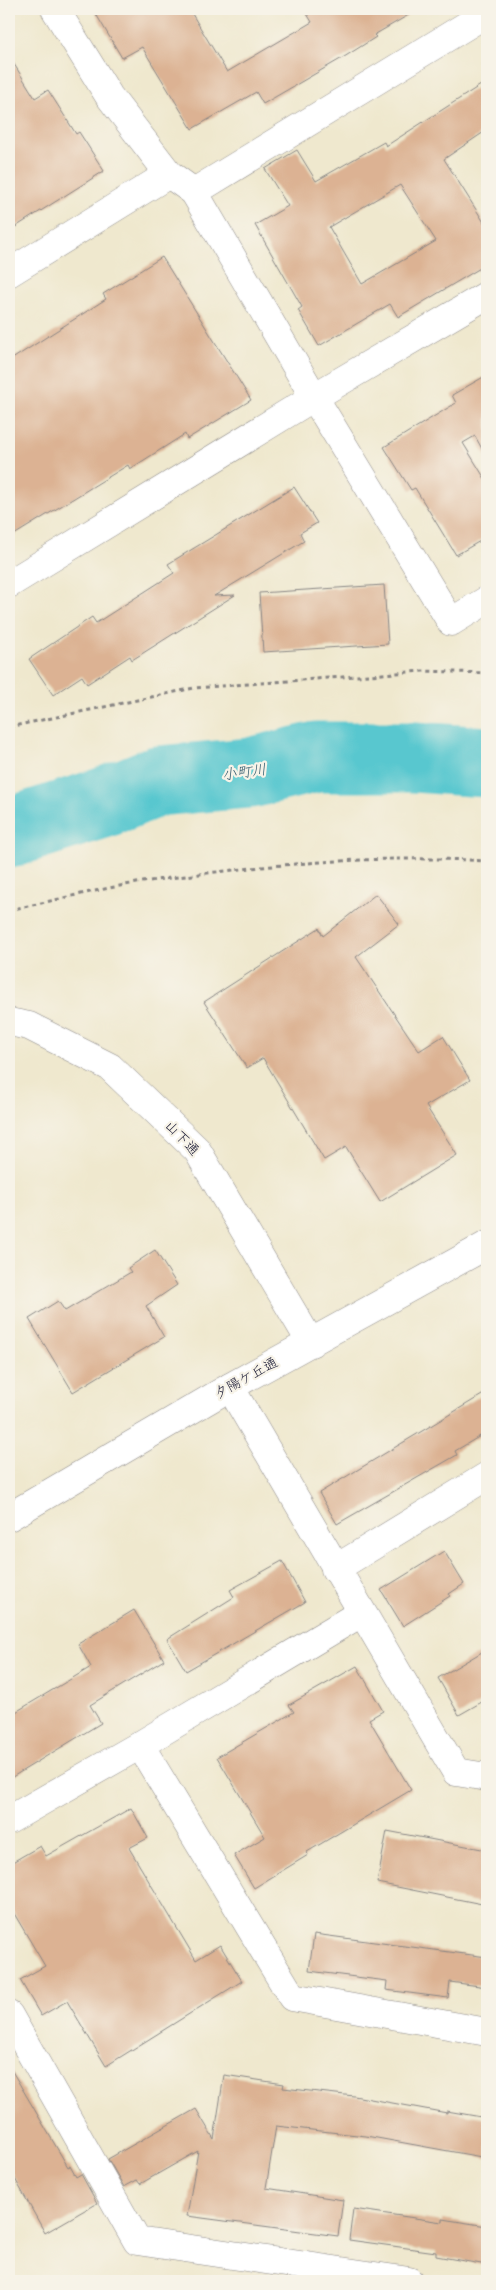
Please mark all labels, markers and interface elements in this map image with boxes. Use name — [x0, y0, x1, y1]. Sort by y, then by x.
water label: 小町川 — [220, 760, 268, 784]
street label: 山下通 — [161, 1117, 203, 1159]
street label: 夕陽ケ丘通 — [211, 1354, 281, 1402]

